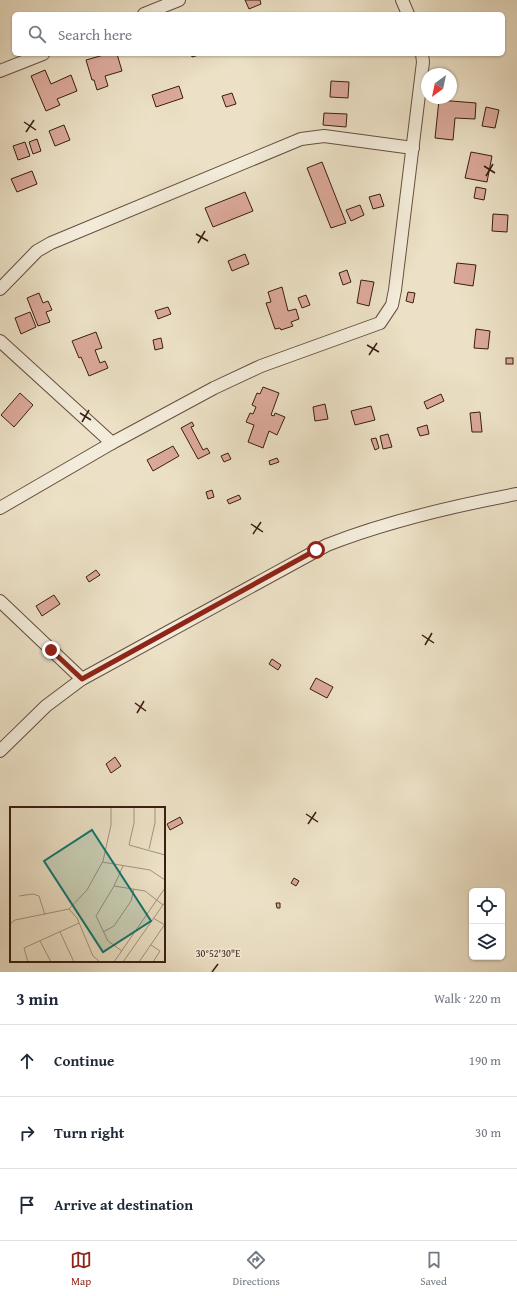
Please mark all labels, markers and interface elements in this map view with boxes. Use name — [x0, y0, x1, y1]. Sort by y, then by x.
search box — [12, 12, 505, 56]
icon: search — [26, 23, 48, 45]
text: Search here — [58, 24, 132, 45]
north arrow — [421, 68, 457, 104]
route start — [307, 541, 325, 559]
route end — [42, 641, 60, 659]
inset map — [10, 807, 165, 962]
map controls — [469, 888, 505, 960]
button: locate — [469, 888, 505, 924]
button: layers — [469, 924, 505, 960]
text: 30°52'30"E — [196, 946, 240, 961]
text: 3 min — [16, 986, 58, 1011]
text: Walk · 220 m — [434, 989, 501, 1008]
icon: ahead — [16, 1050, 38, 1072]
text: Continue — [54, 1050, 115, 1071]
text: 190 m — [469, 1051, 501, 1070]
icon: right — [16, 1122, 38, 1144]
text: Turn right — [54, 1122, 125, 1143]
text: 30 m — [475, 1123, 501, 1142]
icon: arrive — [16, 1194, 38, 1216]
text: Arrive at destination — [54, 1194, 193, 1215]
tab: Map — [70, 1249, 92, 1289]
tab: Directions — [233, 1249, 280, 1289]
tab: Saved — [420, 1249, 447, 1289]

